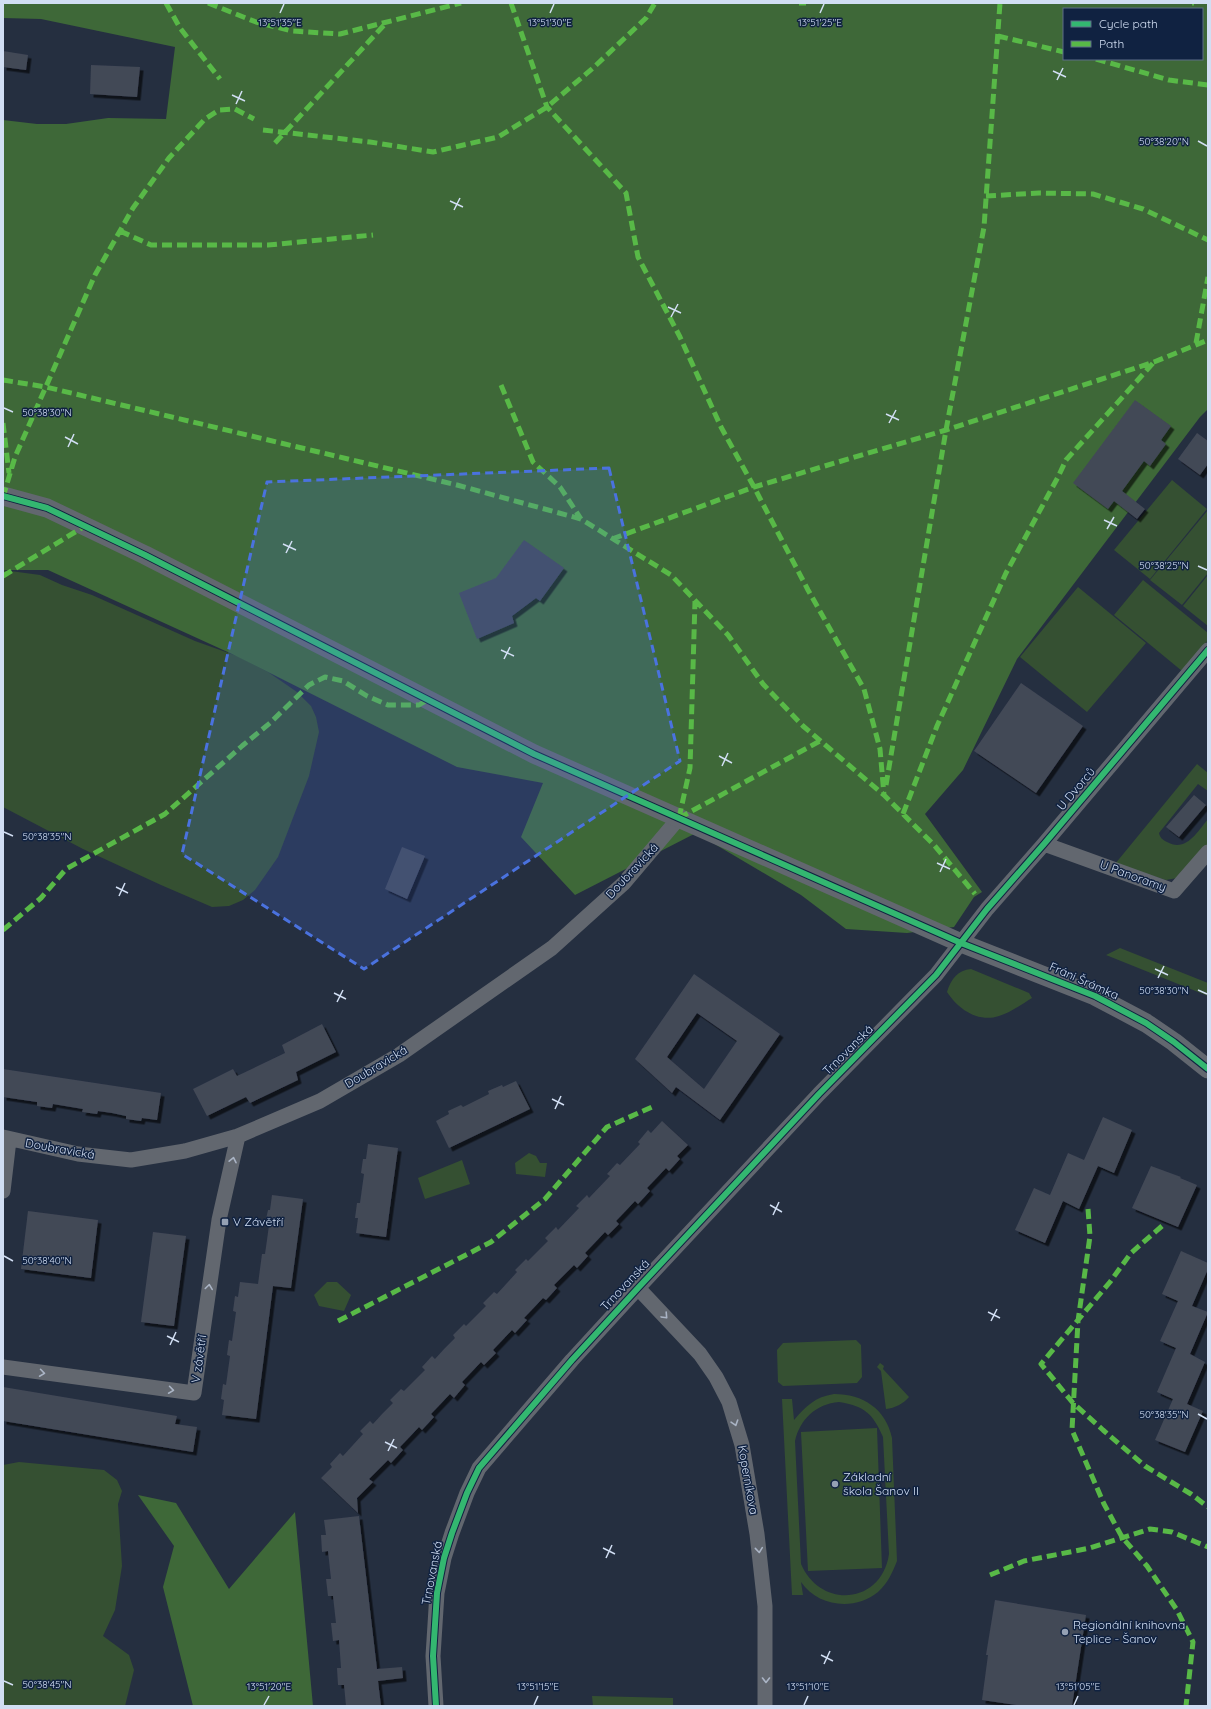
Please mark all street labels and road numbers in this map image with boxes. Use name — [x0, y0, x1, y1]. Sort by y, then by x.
street label: U Dvorců — [1053, 764, 1098, 813]
street label: Doubravická — [602, 840, 661, 902]
street label: U Panoramy — [1098, 857, 1169, 895]
street label: Fráni Šrámka — [1047, 959, 1121, 1003]
street label: Trnovanská — [819, 1021, 876, 1078]
street label: Doubravická — [342, 1042, 410, 1091]
street label: Doubravická — [24, 1135, 96, 1162]
street label: Trnovanská — [597, 1256, 652, 1314]
street label: V závětří — [188, 1333, 209, 1384]
street label: Koperníkova — [735, 1444, 762, 1516]
street label: Trnovanská — [418, 1540, 445, 1606]

